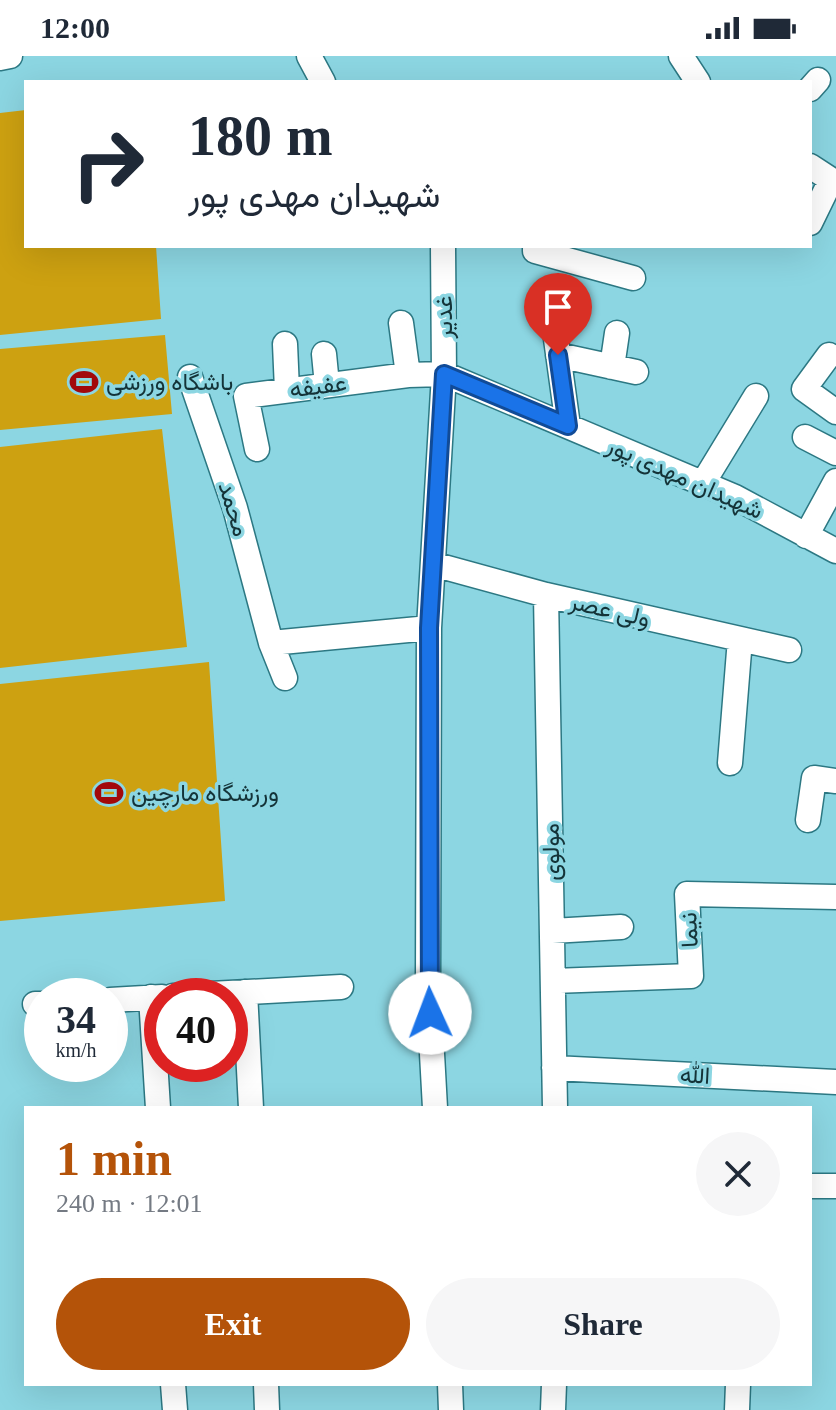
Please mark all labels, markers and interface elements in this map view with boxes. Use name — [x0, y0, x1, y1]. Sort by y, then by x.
text: 12:00 — [40, 11, 110, 44]
text: 180 m — [188, 105, 333, 167]
icon: right — [56, 112, 160, 216]
text: شهیدان مهدی پور — [188, 175, 440, 215]
pin — [524, 273, 592, 355]
icon: arrive — [536, 285, 580, 329]
street label: غدیر — [431, 296, 459, 339]
sports icon: باشگاه ورزشی — [69, 367, 99, 397]
place label: باشگاه ورزشی — [106, 369, 233, 397]
street label: عفیفه — [288, 370, 348, 403]
street label: شهیدان مهدی پور — [601, 431, 767, 527]
street label: محمد — [213, 479, 255, 539]
street label: ولی عصر — [566, 588, 653, 634]
sports icon: ورزشگاه مارچین — [94, 778, 124, 808]
place label: ورزشگاه مارچین — [131, 780, 279, 809]
street label: مولوی — [537, 823, 567, 881]
street label: نیما — [675, 911, 704, 948]
position arrow — [388, 971, 472, 1055]
speed limit sign: 40 — [144, 978, 248, 1082]
text: 34 — [56, 997, 96, 1042]
text: km/h — [55, 1039, 97, 1061]
street label: الله — [679, 1060, 711, 1089]
text: 1 min — [56, 1132, 172, 1185]
button: close — [696, 1132, 780, 1216]
text: 240 m · 12:01 — [56, 1189, 203, 1218]
button: Exit — [56, 1278, 410, 1370]
button: Share — [426, 1278, 780, 1370]

